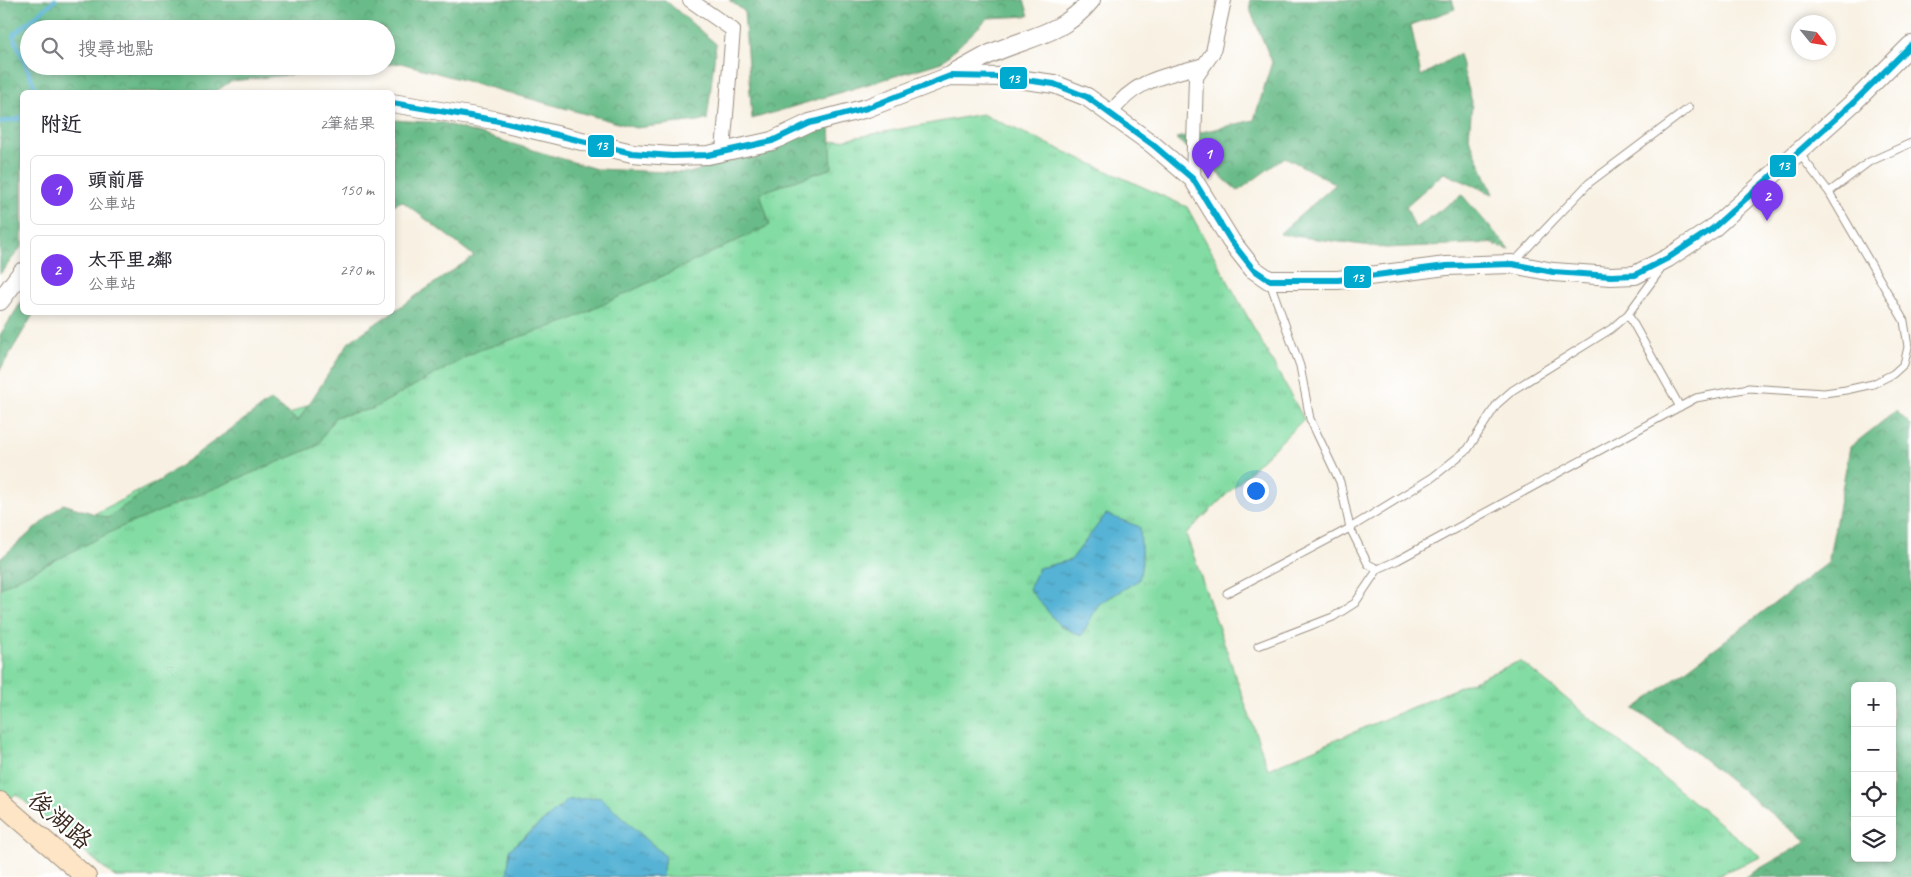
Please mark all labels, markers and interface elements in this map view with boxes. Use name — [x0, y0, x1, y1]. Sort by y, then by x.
north arrow — [1791, 15, 1836, 60]
search box — [20, 20, 395, 75]
icon: search — [38, 34, 66, 62]
text: 搜尋地點 — [78, 37, 154, 61]
line badge: 13 — [999, 66, 1028, 90]
text: 13 — [1007, 70, 1021, 87]
text: 附近 — [40, 111, 82, 137]
text: 2筆結果 — [320, 114, 375, 134]
line badge: 13 — [587, 134, 615, 158]
text: 13 — [595, 137, 609, 154]
pin: 1 — [1192, 138, 1224, 179]
line badge: 13 — [1769, 154, 1797, 178]
text: 13 — [1777, 157, 1791, 174]
text: 頭前厝 — [88, 168, 145, 192]
text: 1 — [53, 180, 61, 200]
text: 150 m — [340, 180, 374, 200]
pin: 2 — [1751, 180, 1783, 221]
text: 公車站 — [88, 194, 136, 214]
text: 太平里2鄰 — [88, 248, 173, 272]
text: 2 — [53, 260, 61, 280]
text: 270 m — [340, 260, 374, 280]
line badge: 13 — [1343, 265, 1372, 289]
text: 13 — [1351, 269, 1365, 286]
text: 公車站 — [88, 274, 136, 294]
your location — [1243, 478, 1269, 504]
map controls — [1851, 682, 1896, 862]
button: + — [1851, 682, 1896, 727]
button: − — [1851, 727, 1896, 772]
button: locate — [1851, 772, 1896, 817]
street label: 後湖路 — [21, 783, 99, 857]
button: layers — [1851, 817, 1896, 862]

